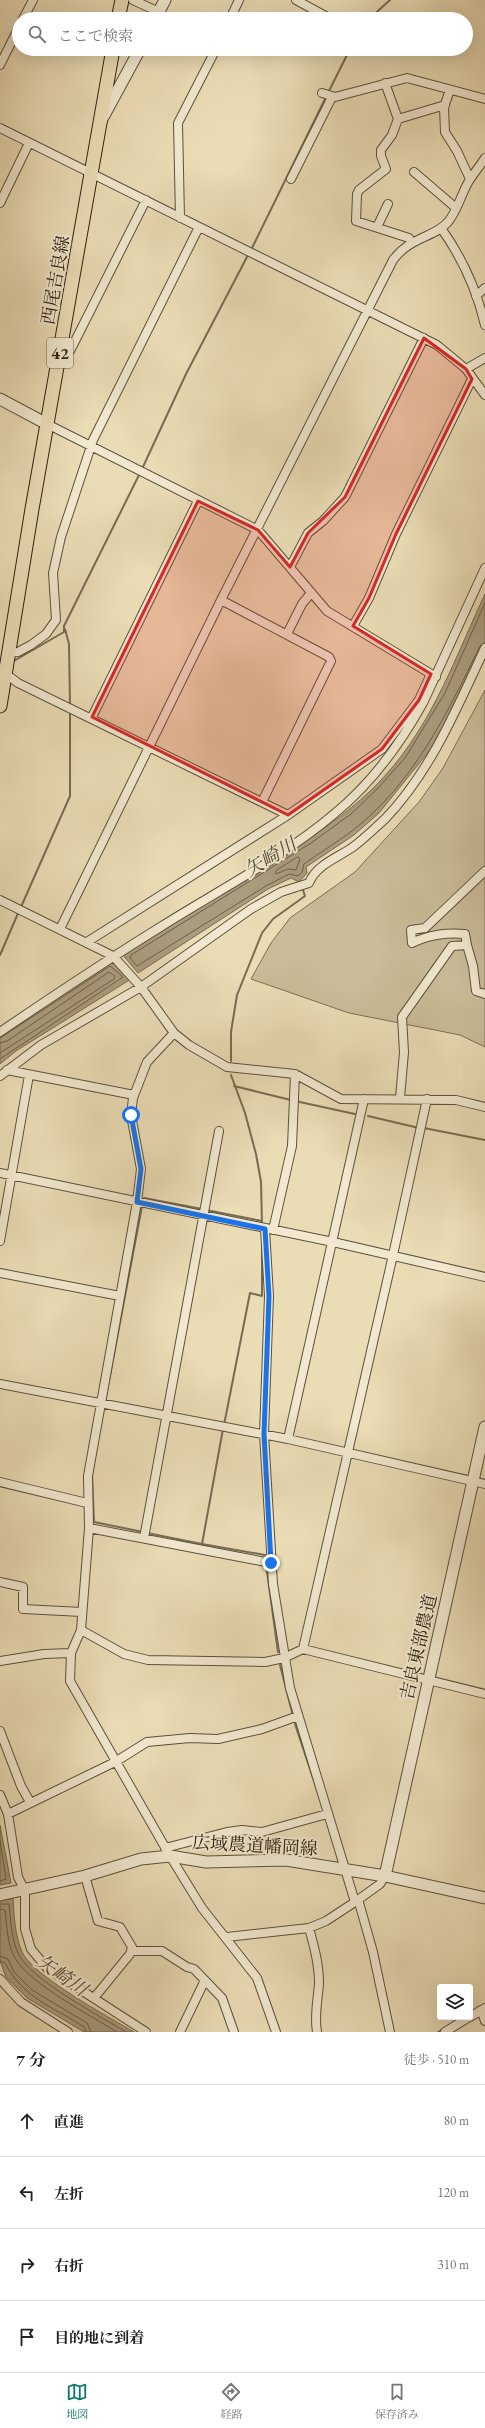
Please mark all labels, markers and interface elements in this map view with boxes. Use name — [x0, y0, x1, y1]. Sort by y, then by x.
search box — [12, 12, 473, 56]
icon: search — [26, 23, 48, 45]
text: ここで検索 — [58, 26, 133, 45]
street label: 西尾吉良線 — [36, 234, 74, 326]
road number: 42 — [47, 338, 73, 368]
water label: 矢崎川 — [239, 831, 303, 882]
route start — [122, 1106, 140, 1124]
route end — [262, 1554, 280, 1572]
street label: 吉良東部農道 — [395, 1592, 441, 1702]
street label: 広域農道幡岡線 — [191, 1830, 319, 1860]
water label: 矢崎川 — [31, 1948, 94, 2003]
map controls — [437, 1984, 473, 2020]
button: layers — [437, 1984, 473, 2020]
text: 7 分 — [16, 2049, 46, 2071]
text: 徒歩 · 510 m — [404, 2051, 469, 2068]
icon: ahead — [16, 2110, 38, 2132]
text: 直進 — [54, 2112, 84, 2131]
text: 80 m — [444, 2112, 469, 2129]
icon: left — [16, 2182, 38, 2204]
text: 左折 — [54, 2184, 84, 2203]
text: 120 m — [438, 2184, 469, 2201]
icon: right — [16, 2254, 38, 2276]
text: 右折 — [54, 2256, 84, 2275]
text: 310 m — [438, 2256, 469, 2273]
icon: arrive — [16, 2326, 38, 2348]
text: 目的地に到着 — [54, 2328, 144, 2347]
tab: 地図 — [66, 2381, 88, 2421]
tab: 経路 — [220, 2381, 242, 2421]
tab: 保存済み — [375, 2381, 419, 2421]

